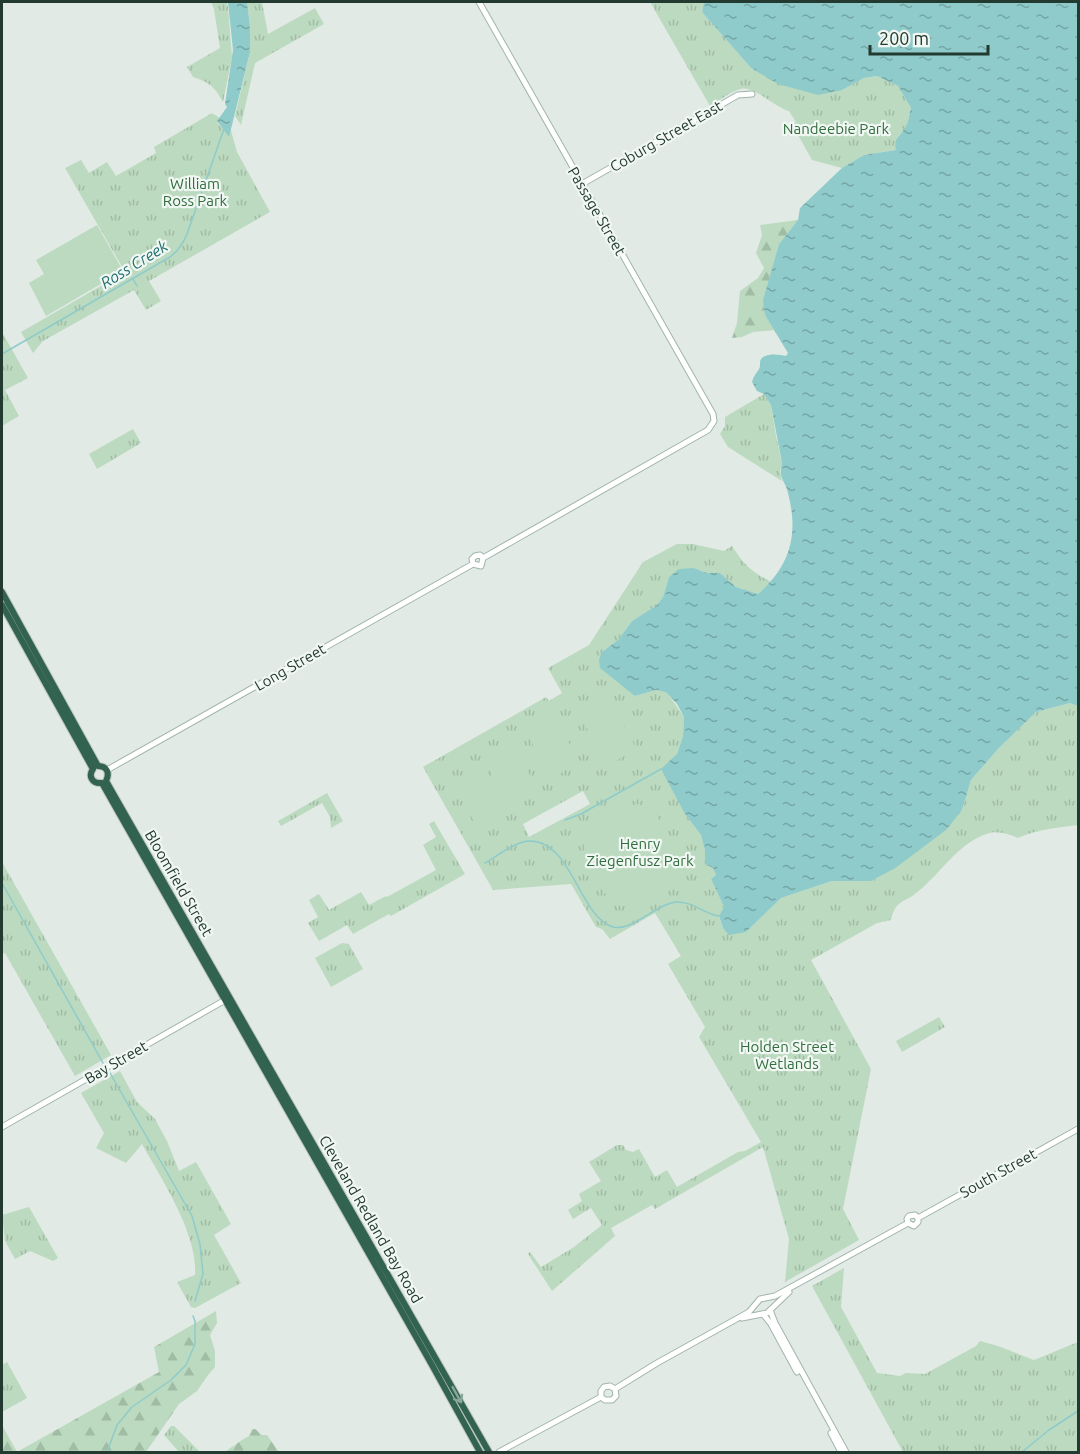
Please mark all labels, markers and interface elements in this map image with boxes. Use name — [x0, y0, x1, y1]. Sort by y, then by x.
scale bar — [870, 18, 988, 56]
text: 200 m — [879, 28, 929, 48]
street label: Coburg Street East — [607, 97, 725, 175]
park label: Nandeebie Park — [783, 120, 890, 137]
street label: Passage Street — [565, 164, 629, 258]
park label: William Ross Park — [163, 175, 228, 209]
water label: Ross Creek — [97, 236, 172, 292]
street label: Long Street — [252, 640, 329, 694]
street label: Bloomfield Street — [142, 827, 216, 939]
park label: Henry Ziegenfusz Park — [587, 835, 694, 869]
street label: Bay Street — [82, 1037, 151, 1087]
park label: Holden Street Wetlands — [740, 1038, 834, 1072]
street label: Cleveland Redland Bay Road — [316, 1132, 426, 1306]
street label: South Street — [957, 1145, 1039, 1201]
one-way arrow — [451, 1386, 463, 1403]

